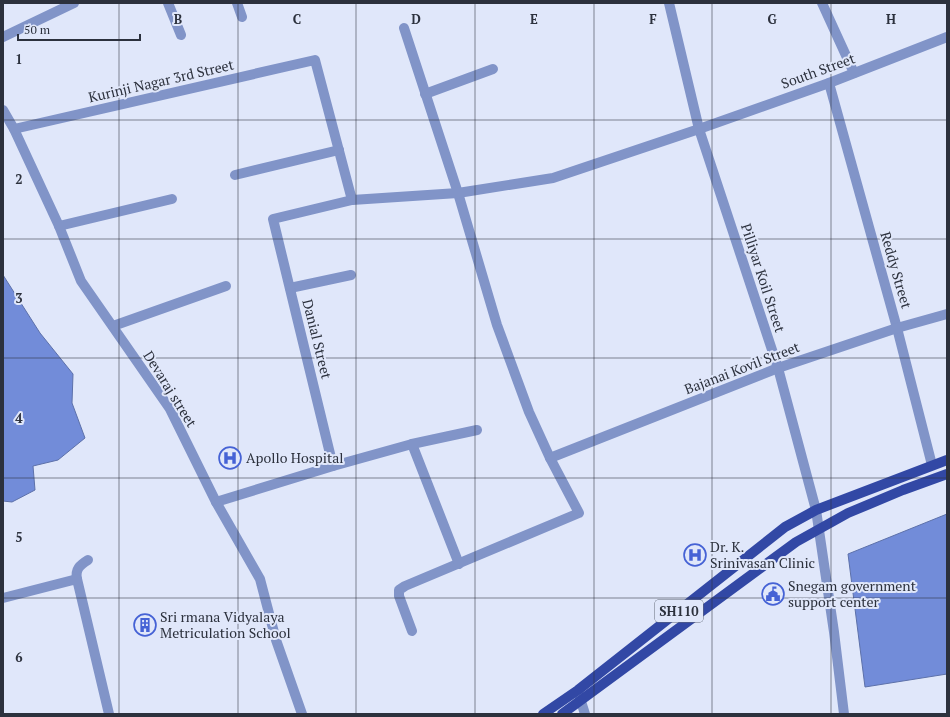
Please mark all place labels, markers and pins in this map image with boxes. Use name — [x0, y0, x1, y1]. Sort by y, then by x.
hospital icon: Apollo Hospital — [217, 445, 243, 471]
place label: Apollo Hospital — [246, 448, 343, 467]
place label: Dr. K. Srinivasan Clinic — [710, 537, 815, 572]
hospital icon: Dr. K. Srinivasan Clinic — [682, 542, 708, 568]
place label: Snegam government support center — [788, 576, 917, 611]
public building icon: Snegam government support center — [760, 581, 786, 607]
place label: Sri rmana Vidyalaya Metriculation School — [160, 607, 291, 642]
building icon: Sri rmana Vidyalaya Metriculation School — [132, 612, 158, 638]

